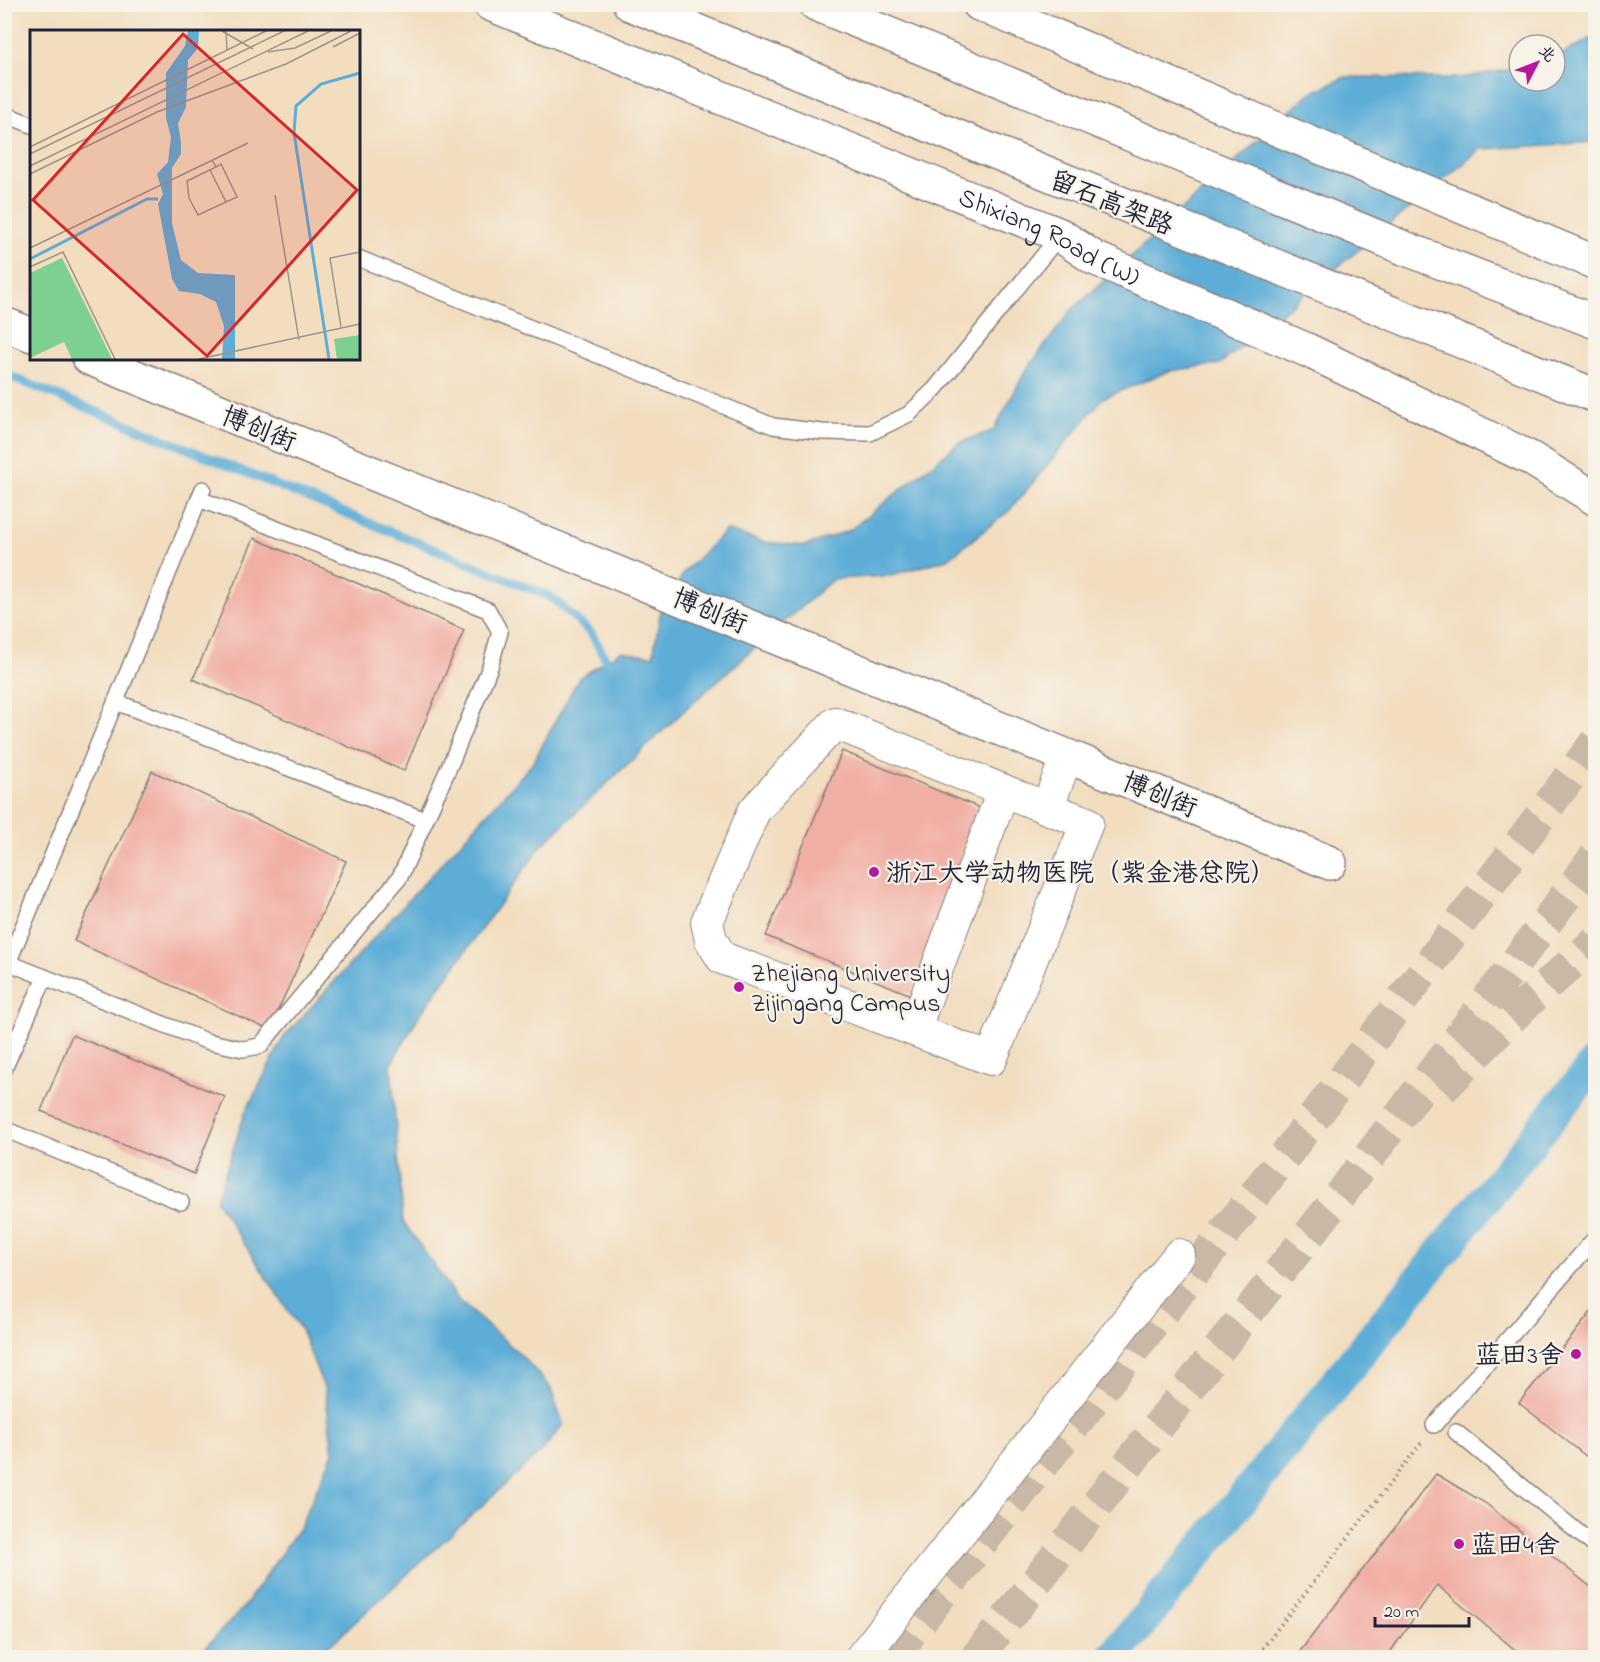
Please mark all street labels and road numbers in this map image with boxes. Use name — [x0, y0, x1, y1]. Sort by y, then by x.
street label: 留石高架路 — [1043, 163, 1178, 247]
street label: Shixiang Road (W) — [952, 180, 1145, 298]
street label: 博创街 — [215, 399, 301, 463]
street label: 博创街 — [666, 581, 752, 645]
street label: 博创街 — [1116, 765, 1202, 829]

